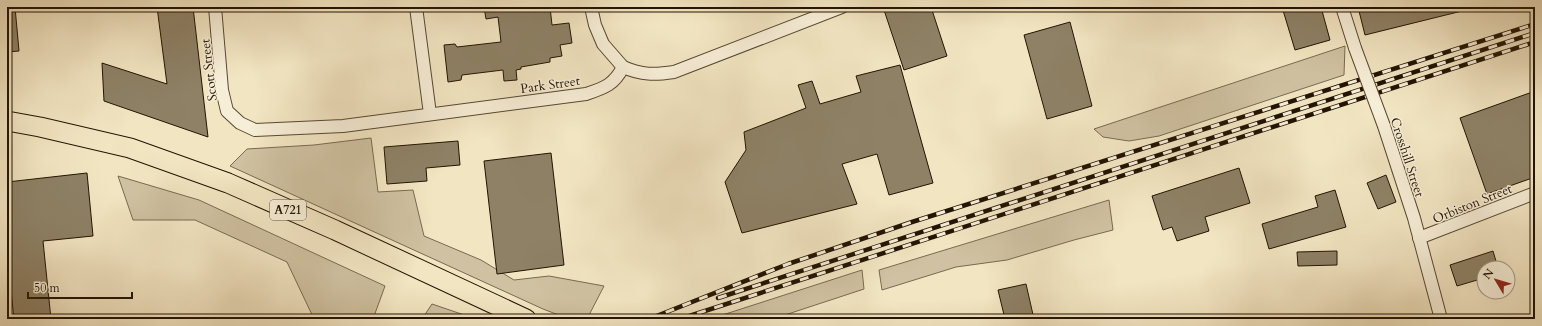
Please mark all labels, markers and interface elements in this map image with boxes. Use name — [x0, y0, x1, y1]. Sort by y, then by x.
street label: Scott Street — [196, 38, 222, 102]
street label: Park Street — [519, 72, 581, 98]
street label: Crosshill Street — [1386, 115, 1428, 199]
street label: Orbiston Street — [1430, 180, 1515, 228]
road number: A721 — [270, 200, 306, 220]
north arrow — [1476, 260, 1516, 300]
text: N — [1480, 265, 1498, 283]
scale bar — [28, 274, 132, 300]
text: 50 m — [34, 280, 61, 296]

